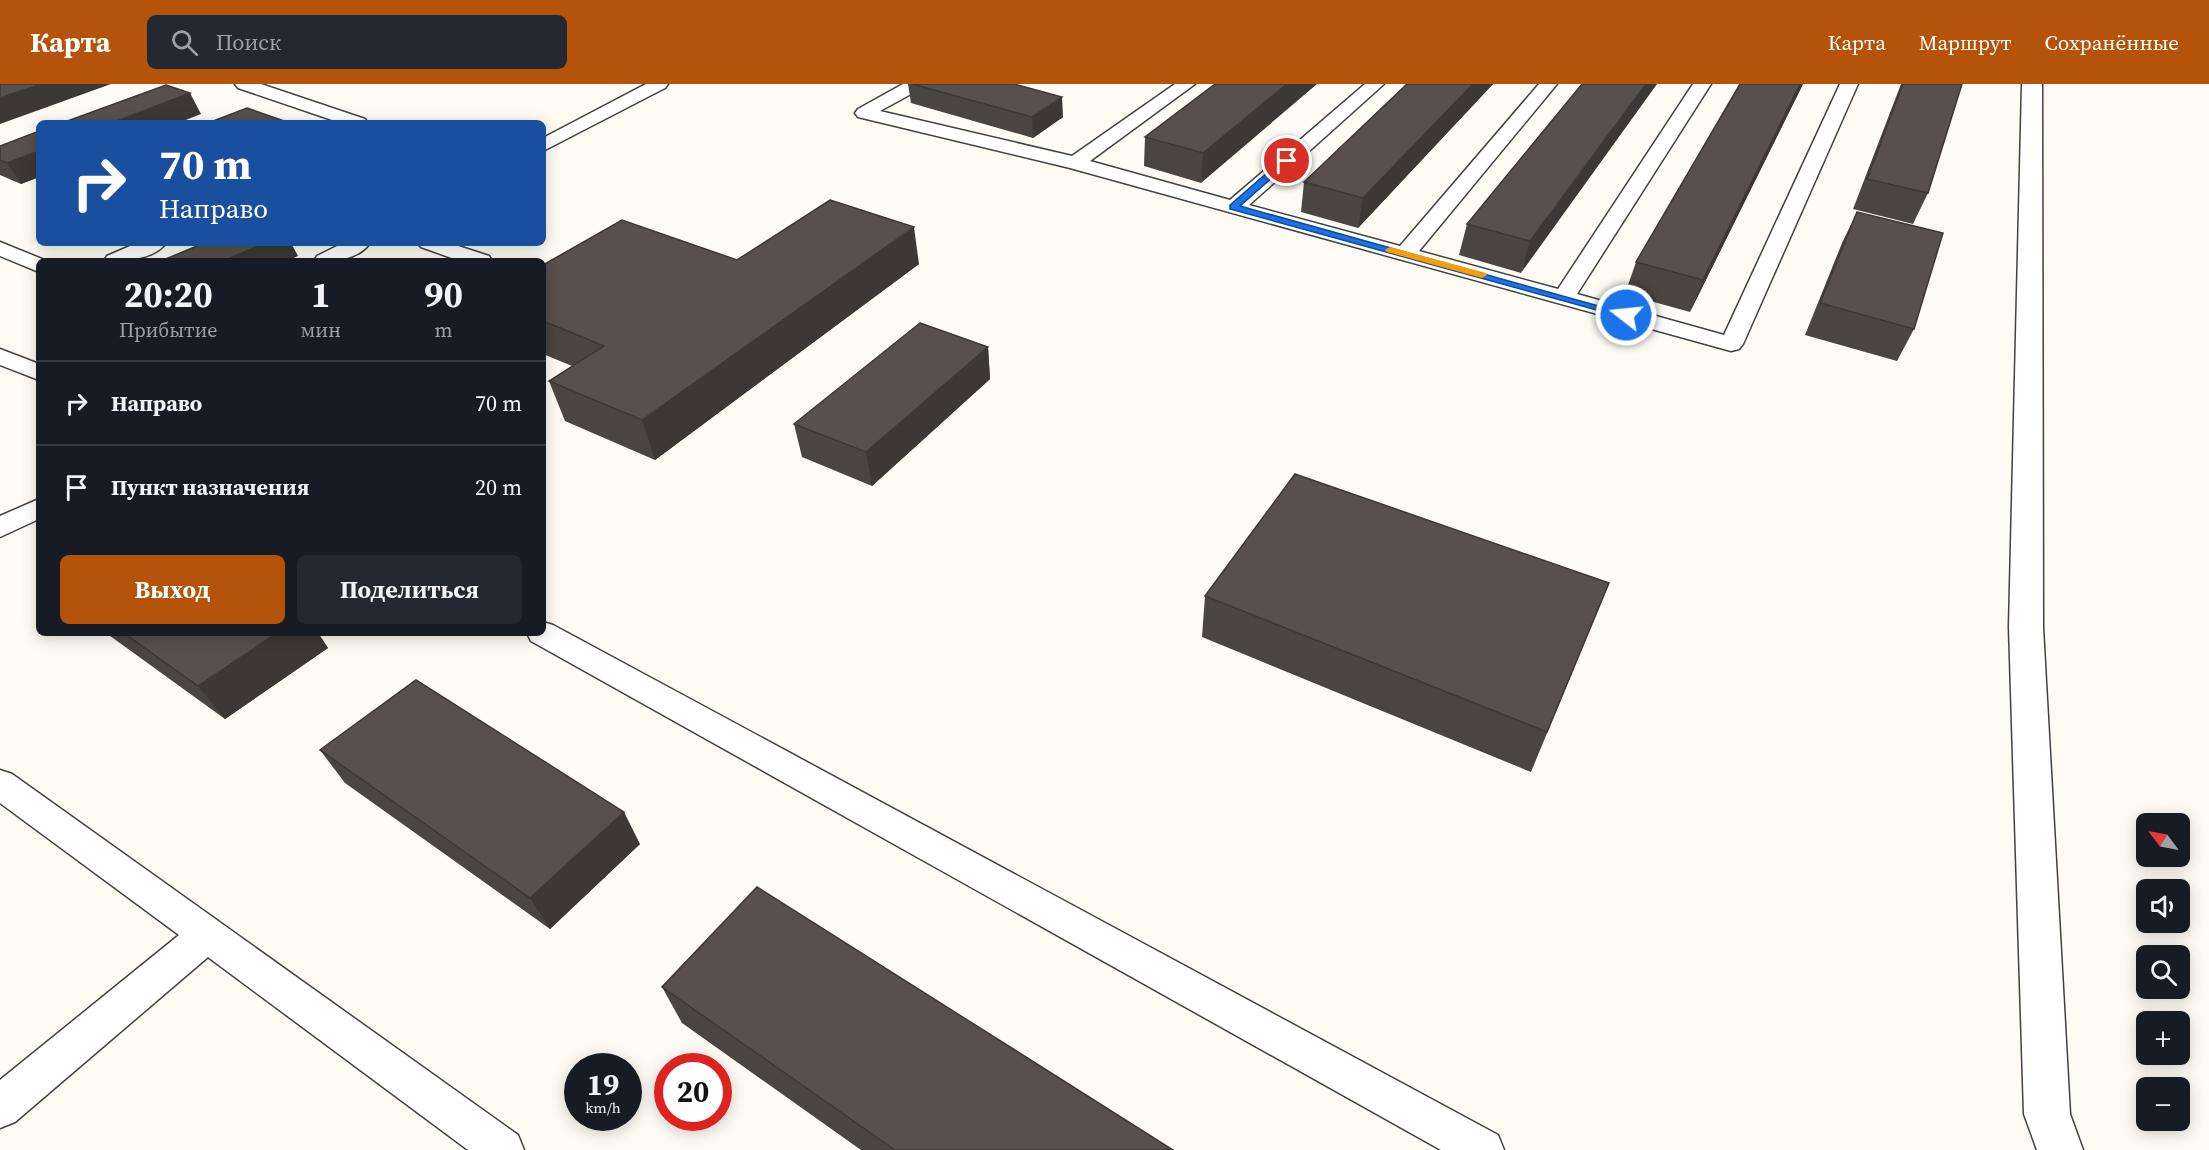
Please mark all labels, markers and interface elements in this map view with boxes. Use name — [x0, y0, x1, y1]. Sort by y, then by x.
search box — [147, 15, 567, 69]
text: Карта — [30, 23, 111, 61]
icon: search — [168, 26, 201, 59]
text: Поиск — [216, 27, 281, 57]
text: Карта — [1828, 28, 1886, 57]
text: Маршрут — [1919, 28, 2012, 57]
text: Сохранённые — [2045, 28, 2179, 57]
text: 70 m — [159, 135, 252, 193]
pin — [1261, 135, 1312, 186]
icon: right — [60, 144, 138, 222]
icon: arrive — [1270, 144, 1303, 177]
text: Направо — [159, 190, 268, 227]
text: 20:20 — [124, 270, 213, 319]
text: 1 — [311, 270, 330, 319]
text: 90 — [424, 270, 463, 319]
position arrow — [1594, 283, 1658, 347]
text: Прибытие — [119, 316, 217, 344]
text: мин — [300, 316, 341, 344]
text: m — [434, 316, 452, 344]
icon: right — [60, 387, 93, 420]
text: Направо — [111, 388, 202, 418]
text: 70 m — [475, 388, 522, 418]
icon: arrive — [60, 471, 93, 504]
text: Пункт назначения — [111, 472, 309, 502]
text: 20 m — [475, 472, 522, 502]
button: Выход — [60, 555, 285, 624]
button: Поделиться — [297, 555, 522, 624]
north arrow — [2136, 813, 2190, 867]
map controls — [2136, 813, 2190, 1131]
button: sound — [2136, 879, 2190, 933]
button: search — [2136, 945, 2190, 999]
button: + — [2136, 1011, 2190, 1065]
speed limit sign: 20 — [654, 1053, 732, 1131]
text: 19 — [587, 1064, 619, 1105]
button: − — [2136, 1077, 2190, 1131]
text: km/h — [585, 1097, 621, 1118]

